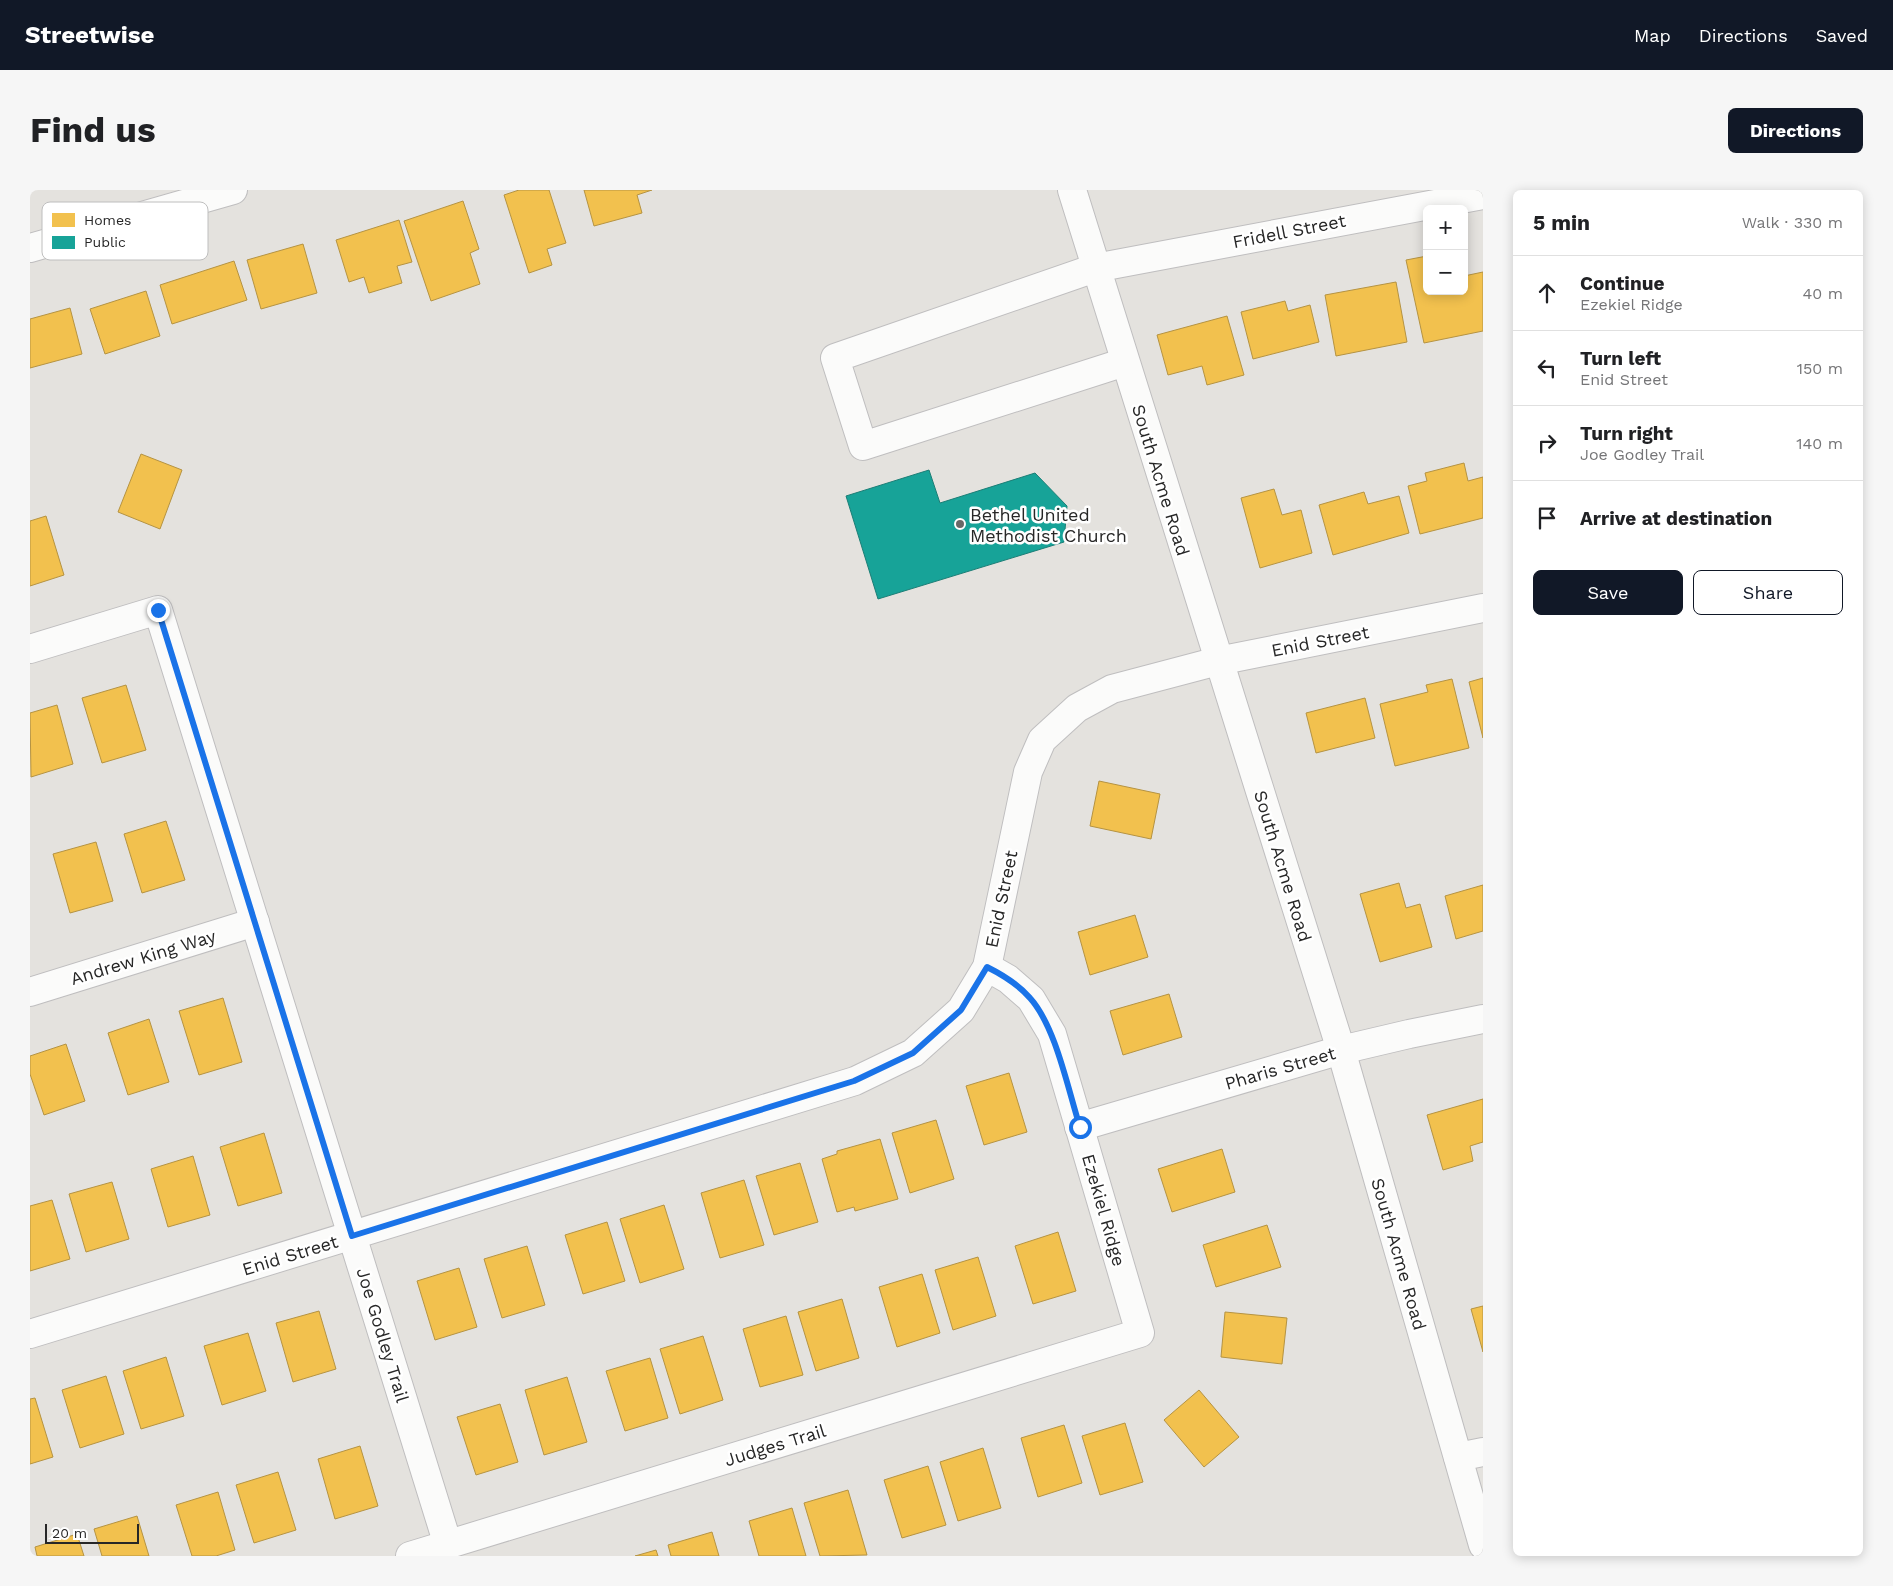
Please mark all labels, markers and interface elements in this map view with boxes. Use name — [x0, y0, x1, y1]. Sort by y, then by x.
text: Streetwise — [25, 21, 154, 49]
text: Map — [1634, 25, 1671, 46]
text: Directions — [1699, 25, 1788, 46]
text: Saved — [1816, 25, 1868, 46]
button: Directions — [1728, 108, 1863, 153]
text: Find us — [30, 109, 156, 151]
legend — [42, 202, 208, 260]
map controls — [1423, 205, 1468, 295]
button: + — [1423, 205, 1468, 250]
street label: Fridell Street — [1231, 210, 1348, 252]
text: 5 min — [1533, 210, 1590, 235]
text: Homes — [84, 212, 131, 228]
text: Walk · 330 m — [1742, 213, 1843, 232]
text: Public — [84, 234, 126, 250]
button: − — [1423, 250, 1468, 295]
text: Continue — [1580, 272, 1664, 295]
icon: ahead — [1533, 279, 1561, 307]
text: 40 m — [1803, 284, 1843, 303]
text: Ezekiel Ridge — [1580, 295, 1683, 314]
text: Turn left — [1580, 347, 1661, 370]
icon: left — [1533, 354, 1561, 382]
text: 150 m — [1797, 359, 1843, 378]
text: Enid Street — [1580, 370, 1668, 389]
street label: South Acme Road — [1128, 402, 1194, 558]
text: Turn right — [1580, 422, 1673, 445]
icon: right — [1533, 429, 1561, 457]
text: 140 m — [1796, 434, 1843, 453]
text: Joe Godley Trail — [1580, 445, 1704, 464]
place label: Bethel United Methodist Church — [970, 504, 1127, 546]
icon: arrive — [1533, 504, 1561, 532]
text: Arrive at destination — [1580, 507, 1772, 530]
marker: Bethel United Methodist Church — [954, 518, 966, 530]
button: Save — [1533, 570, 1683, 615]
button: Share — [1693, 570, 1843, 615]
route end — [147, 599, 170, 622]
street label: Enid Street — [1269, 621, 1371, 661]
street label: South Acme Road — [1250, 788, 1316, 944]
street label: Enid Street — [980, 848, 1022, 950]
street label: Andrew King Way — [68, 925, 219, 989]
street label: Pharis Street — [1222, 1042, 1338, 1094]
route start — [1069, 1116, 1092, 1139]
street label: Ezekiel Ridge — [1078, 1152, 1130, 1268]
street label: South Acme Road — [1367, 1176, 1431, 1332]
street label: Enid Street — [240, 1230, 341, 1280]
street label: Joe Godley Trail — [353, 1265, 414, 1405]
street label: Judges Trail — [722, 1420, 829, 1470]
scale bar — [45, 1521, 139, 1544]
text: 20 m — [52, 1525, 87, 1541]

